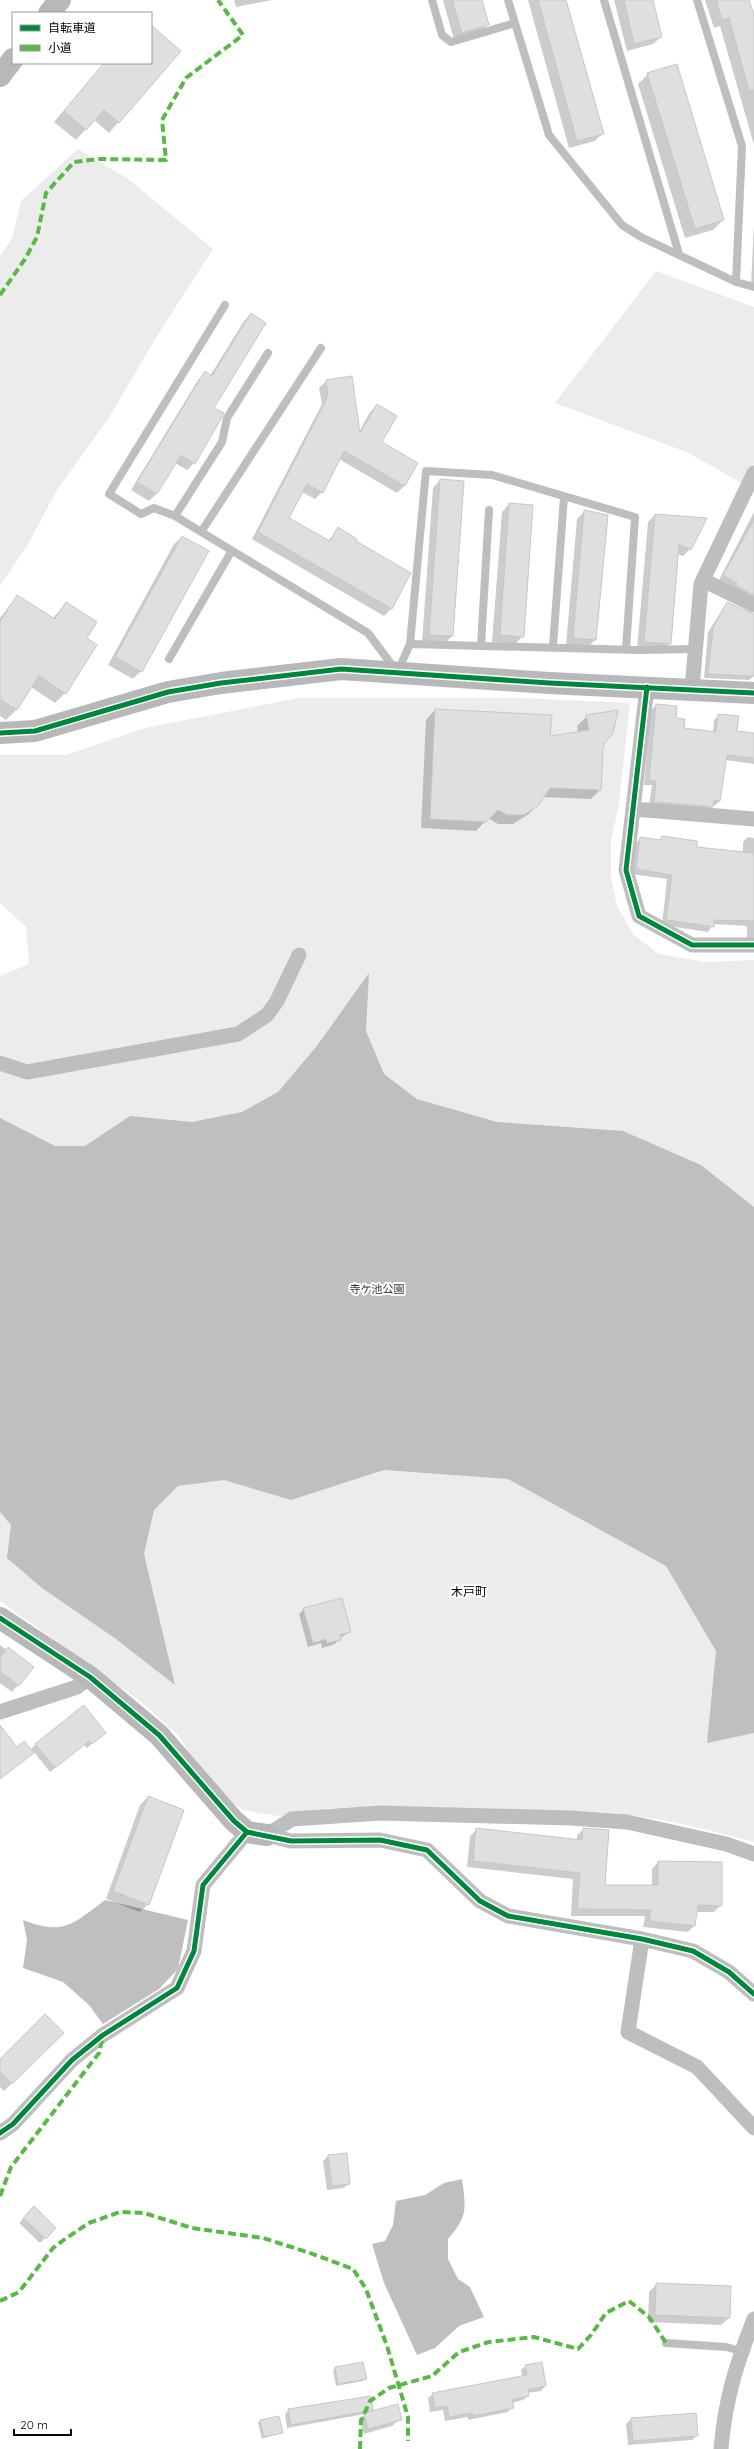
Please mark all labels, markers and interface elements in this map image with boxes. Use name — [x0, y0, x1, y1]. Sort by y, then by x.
legend — [12, 12, 152, 64]
text: 自転車道 — [48, 20, 96, 35]
text: 小道 — [48, 40, 72, 55]
park label: 寺ケ池公園 — [350, 1282, 405, 1296]
district label: 木戸町 — [451, 1584, 487, 1599]
scale bar — [14, 2411, 71, 2437]
text: 20 m — [20, 2417, 48, 2432]

